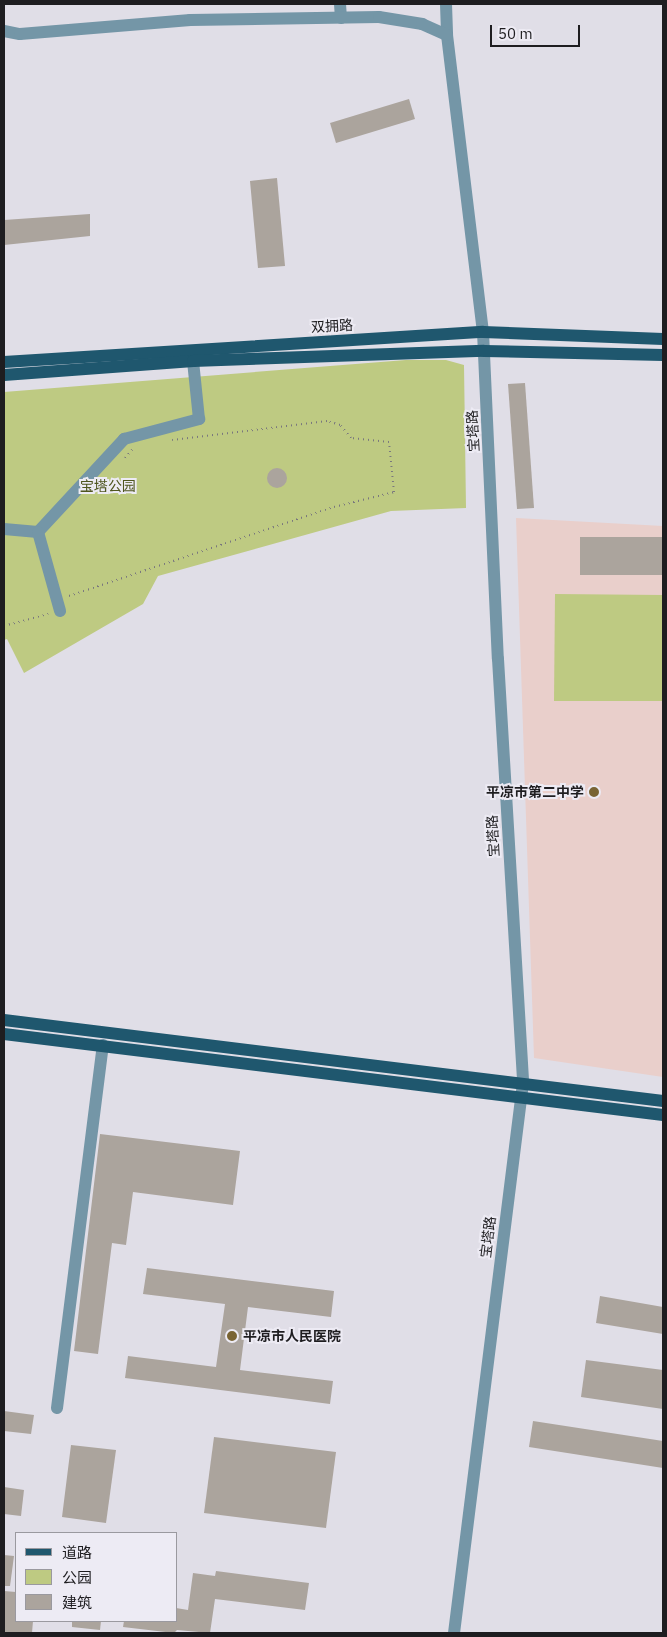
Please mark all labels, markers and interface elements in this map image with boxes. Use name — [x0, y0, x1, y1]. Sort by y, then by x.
scale bar — [492, 15, 582, 47]
text: 50 m — [498, 24, 533, 43]
street label: 双拥路 — [311, 317, 353, 335]
street label: 宝塔路 — [464, 410, 482, 452]
park label: 宝塔公园 — [80, 478, 136, 494]
place label: 平凉市第二中学 — [486, 784, 584, 800]
marker: 平凉市第二中学 — [588, 786, 600, 798]
street label: 宝塔路 — [484, 815, 502, 857]
street label: 宝塔路 — [477, 1215, 499, 1259]
place label: 平凉市人民医院 — [243, 1328, 341, 1344]
marker: 平凉市人民医院 — [225, 1329, 239, 1343]
legend — [15, 1532, 178, 1622]
text: 道路 — [62, 1543, 92, 1562]
text: 公园 — [62, 1568, 92, 1587]
text: 建筑 — [62, 1593, 92, 1612]

